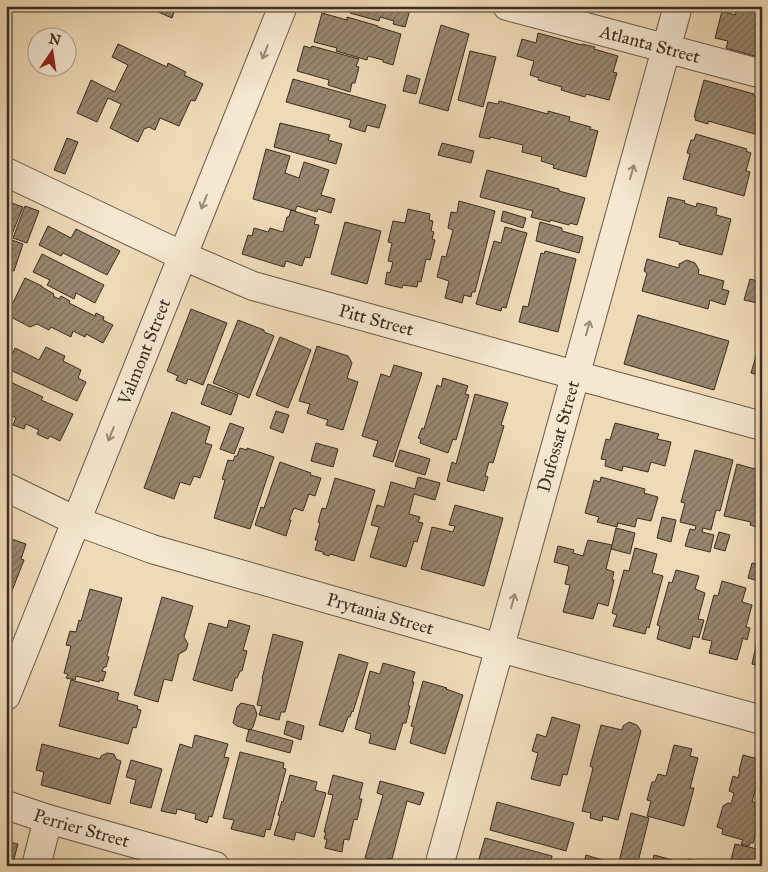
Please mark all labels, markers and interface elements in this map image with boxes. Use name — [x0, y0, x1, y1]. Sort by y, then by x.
street label: Atlanta Street — [596, 20, 703, 68]
north arrow — [28, 28, 78, 78]
text: N — [47, 30, 63, 49]
one-way arrow — [259, 44, 268, 59]
one-way arrow — [628, 164, 637, 180]
one-way arrow — [199, 194, 208, 210]
street label: Valmont Street — [113, 295, 176, 409]
street label: Pitt Street — [336, 299, 417, 341]
one-way arrow — [584, 321, 594, 337]
street label: Dufossat Street — [532, 377, 585, 494]
one-way arrow — [105, 426, 115, 441]
street label: Prytania Street — [324, 588, 437, 640]
one-way arrow — [509, 593, 518, 609]
street label: Perrier Street — [31, 804, 132, 853]

